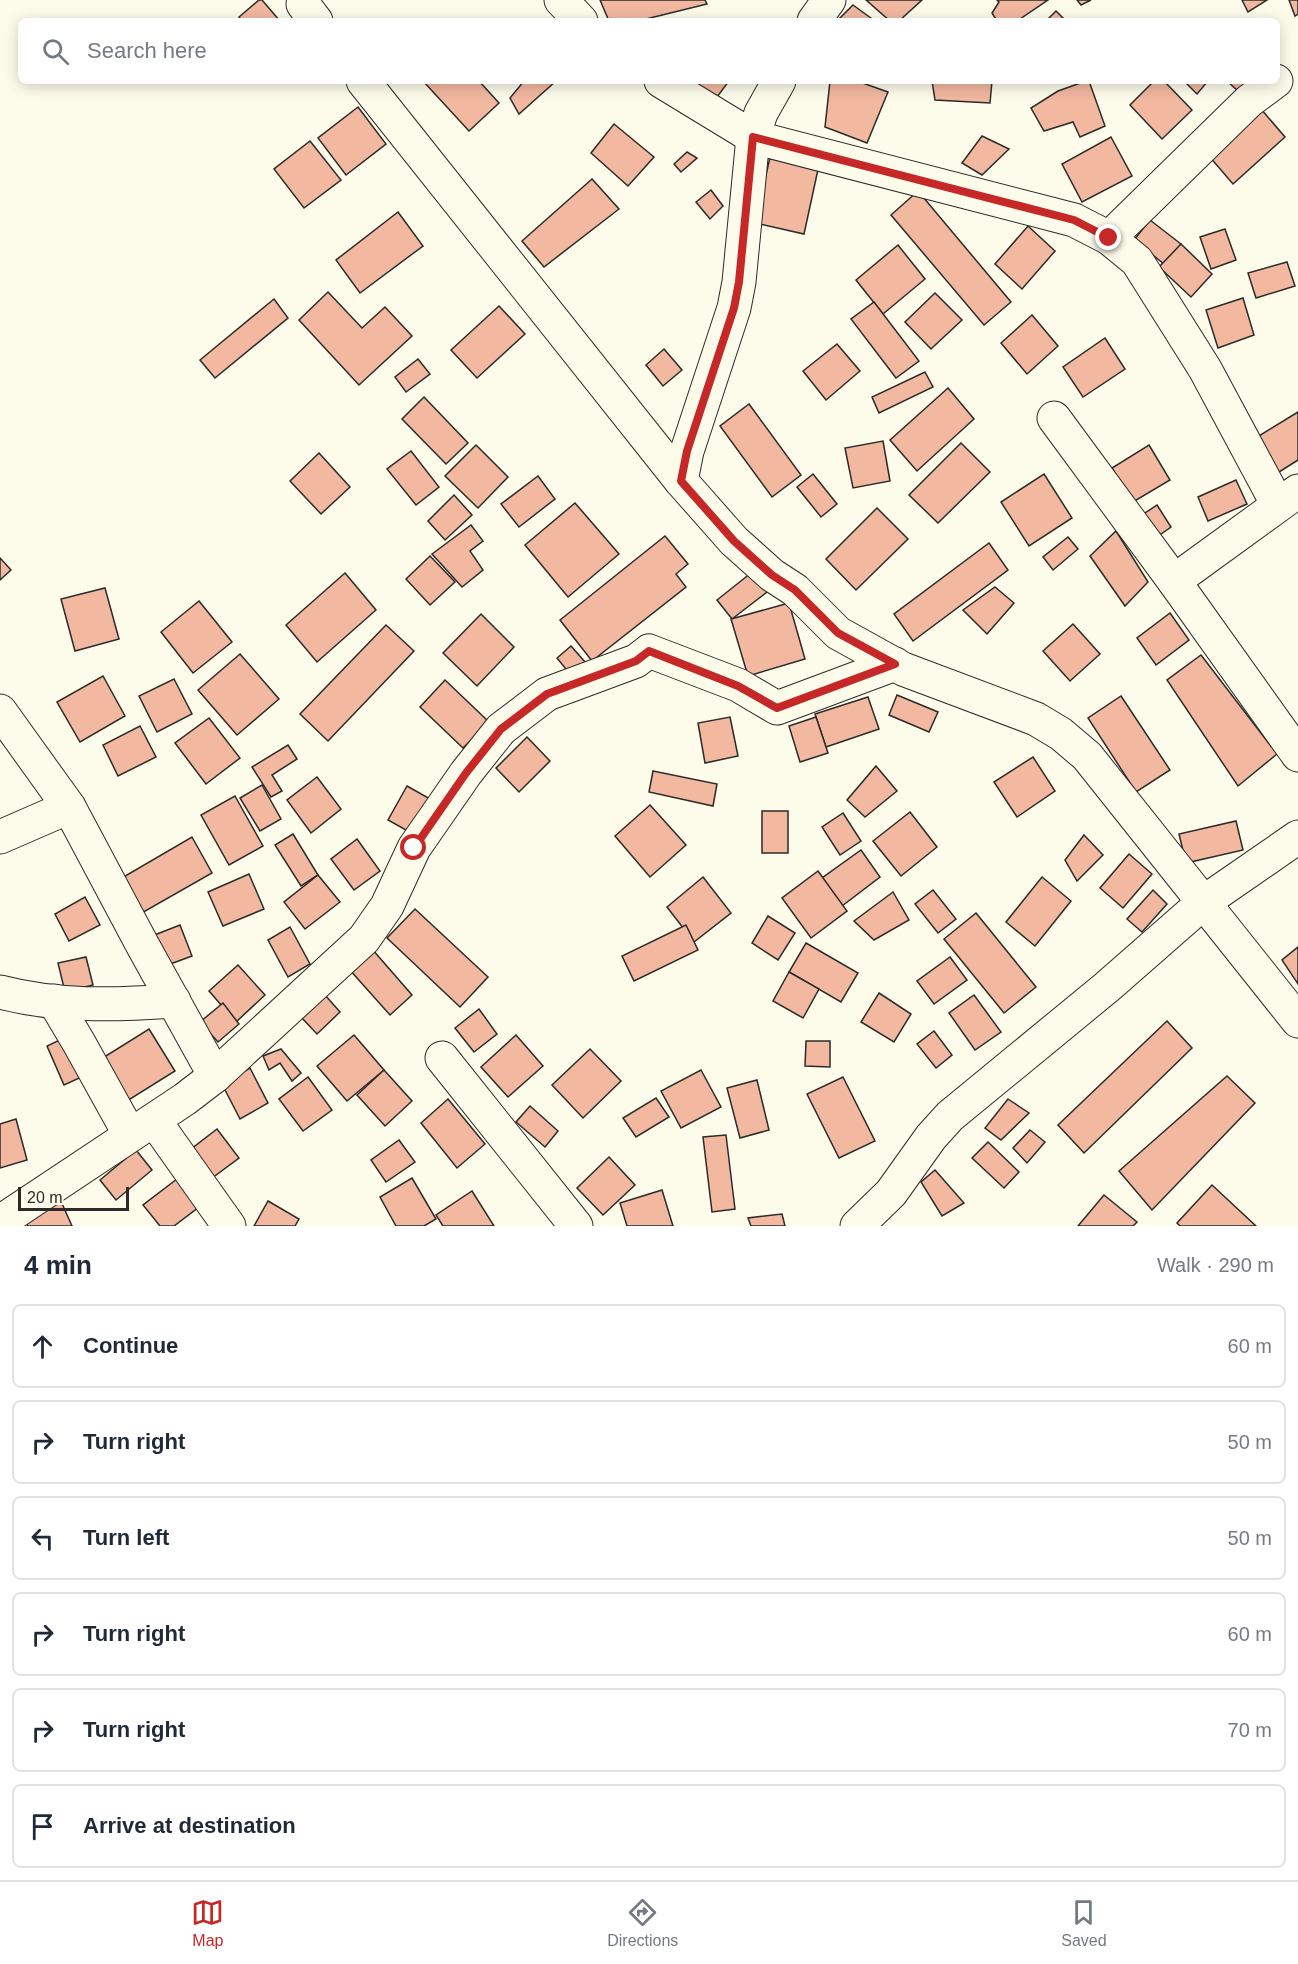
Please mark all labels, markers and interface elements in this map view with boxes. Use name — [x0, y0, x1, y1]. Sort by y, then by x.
search box — [18, 18, 1280, 84]
icon: search — [39, 35, 72, 68]
text: Search here — [87, 38, 207, 63]
route end — [1095, 224, 1121, 250]
route start — [400, 834, 426, 860]
scale bar — [18, 1184, 129, 1212]
text: 20 m — [27, 1189, 63, 1206]
text: 4 min — [24, 1250, 92, 1280]
text: Walk · 290 m — [1157, 1254, 1274, 1276]
icon: ahead — [26, 1330, 59, 1363]
text: Continue — [83, 1333, 178, 1358]
text: 60 m — [1228, 1335, 1272, 1357]
icon: right — [26, 1426, 59, 1459]
text: Turn right — [83, 1429, 185, 1454]
text: 50 m — [1228, 1431, 1272, 1453]
icon: left — [26, 1522, 59, 1555]
text: Turn left — [83, 1525, 169, 1550]
text: 50 m — [1228, 1527, 1272, 1549]
icon: right — [26, 1618, 59, 1651]
text: Turn right — [83, 1621, 185, 1646]
text: 60 m — [1228, 1623, 1272, 1645]
icon: right — [26, 1714, 59, 1747]
text: Turn right — [83, 1717, 185, 1742]
text: 70 m — [1228, 1719, 1272, 1741]
icon: arrive — [26, 1810, 59, 1843]
text: Arrive at destination — [83, 1813, 296, 1838]
tab: Map — [191, 1896, 224, 1950]
tab: Directions — [607, 1896, 678, 1950]
tab: Saved — [1061, 1896, 1107, 1950]

